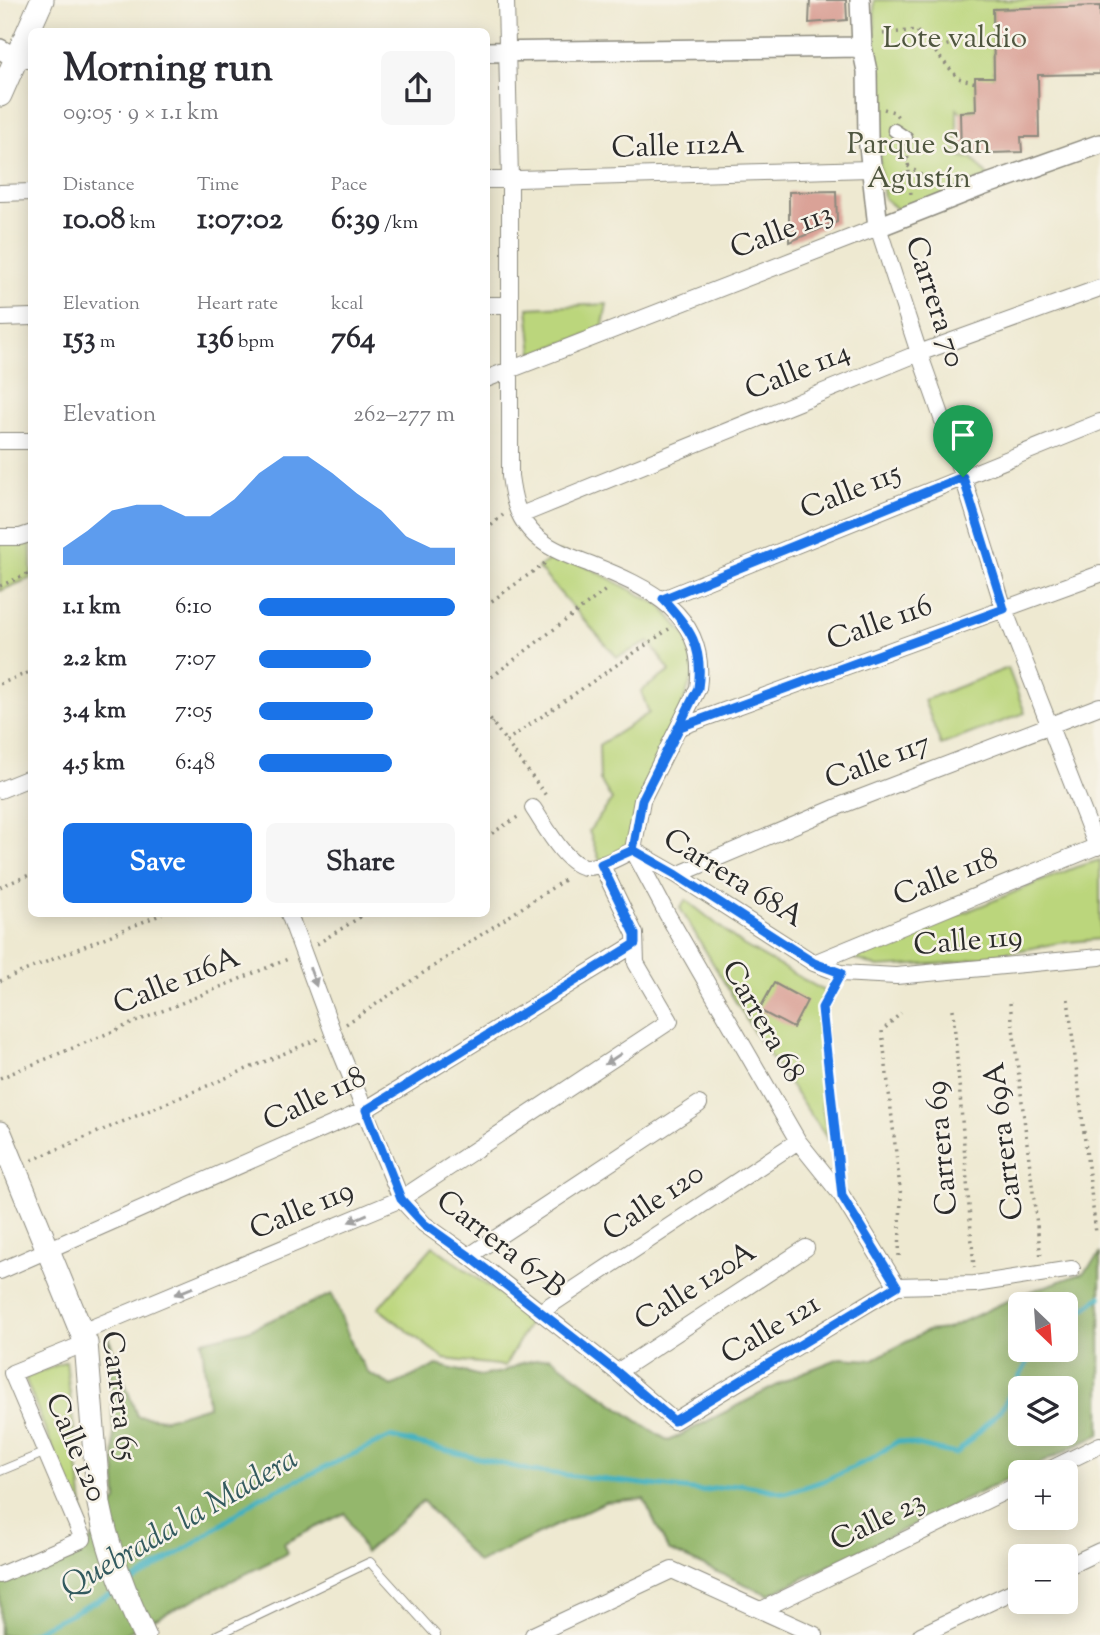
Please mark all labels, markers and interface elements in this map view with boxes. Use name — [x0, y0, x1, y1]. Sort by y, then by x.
park label: Lote valdio — [883, 18, 1027, 61]
text: Morning run — [63, 44, 273, 98]
button: share — [381, 51, 455, 125]
text: 09:05 · 9 × 1.1 km — [63, 97, 219, 130]
street label: Calle 112A — [611, 123, 745, 171]
park label: Parque San Agustín — [847, 124, 992, 201]
text: Distance — [63, 172, 135, 199]
text: Time — [197, 172, 239, 199]
text: Pace — [331, 172, 367, 199]
street label: Calle 113 — [724, 193, 840, 271]
text: 10.08 — [63, 199, 126, 242]
text: 1:07:02 — [197, 199, 283, 242]
text: 6:39 — [331, 199, 380, 242]
text: km — [126, 210, 156, 237]
text: /km — [380, 210, 418, 237]
street label: Carrera 70 — [893, 231, 975, 373]
text: Elevation — [63, 291, 140, 318]
text: Heart rate — [197, 291, 278, 318]
text: kcal — [331, 291, 364, 318]
text: 153 — [63, 318, 96, 361]
text: 136 — [197, 318, 234, 361]
text: 764 — [331, 318, 376, 361]
text: m — [96, 329, 115, 356]
text: bpm — [234, 329, 274, 356]
street label: Calle 114 — [739, 331, 857, 413]
text: Elevation — [63, 399, 156, 432]
text: 262–277 m — [353, 399, 455, 432]
pin — [933, 405, 993, 477]
icon: arrive — [944, 416, 982, 454]
street label: Calle 115 — [794, 452, 908, 532]
street label: Calle 116 — [821, 585, 939, 663]
text: 1.1 km — [63, 591, 121, 624]
text: 6:10 — [175, 591, 212, 624]
text: 2.2 km — [63, 643, 127, 676]
text: 7:07 — [175, 643, 216, 676]
text: 3.4 km — [63, 695, 126, 728]
text: 7:05 — [175, 695, 212, 728]
street label: Calle 117 — [819, 722, 937, 802]
text: 4.5 km — [63, 747, 125, 780]
text: 6:48 — [175, 747, 215, 780]
street label: Carrera 68A — [654, 819, 812, 939]
button: Save — [63, 823, 252, 903]
button: Share — [266, 823, 455, 903]
street label: Calle 118 — [887, 837, 1005, 919]
street label: Calle 119 — [912, 916, 1024, 968]
street label: Calle 116A — [107, 937, 247, 1027]
street label: Carrera 68 — [710, 953, 814, 1091]
one-way arrow — [308, 967, 319, 988]
one-way arrow — [603, 1052, 622, 1065]
street label: Calle 118 — [256, 1057, 374, 1143]
street label: Carrera 69A — [974, 1059, 1036, 1223]
street label: Carrera 69 — [916, 1079, 970, 1217]
street label: Calle 120 — [595, 1153, 713, 1253]
street label: Calle 119 — [243, 1170, 361, 1252]
street label: Carrera 67B — [426, 1181, 574, 1309]
one-way arrow — [347, 1212, 368, 1223]
street label: Calle 120A — [627, 1232, 765, 1342]
street label: Calle 121 — [713, 1284, 829, 1376]
one-way arrow — [173, 1285, 194, 1296]
north arrow — [1008, 1292, 1078, 1362]
map controls — [1008, 1292, 1078, 1614]
street label: Carrera 65 — [89, 1329, 147, 1463]
button: layers — [1008, 1376, 1078, 1446]
street label: Calle 120 — [33, 1387, 117, 1509]
water label: Quebrada la Madera — [53, 1437, 307, 1611]
button: + — [1008, 1460, 1078, 1530]
street label: Calle 23 — [823, 1481, 933, 1563]
button: − — [1008, 1544, 1078, 1614]

